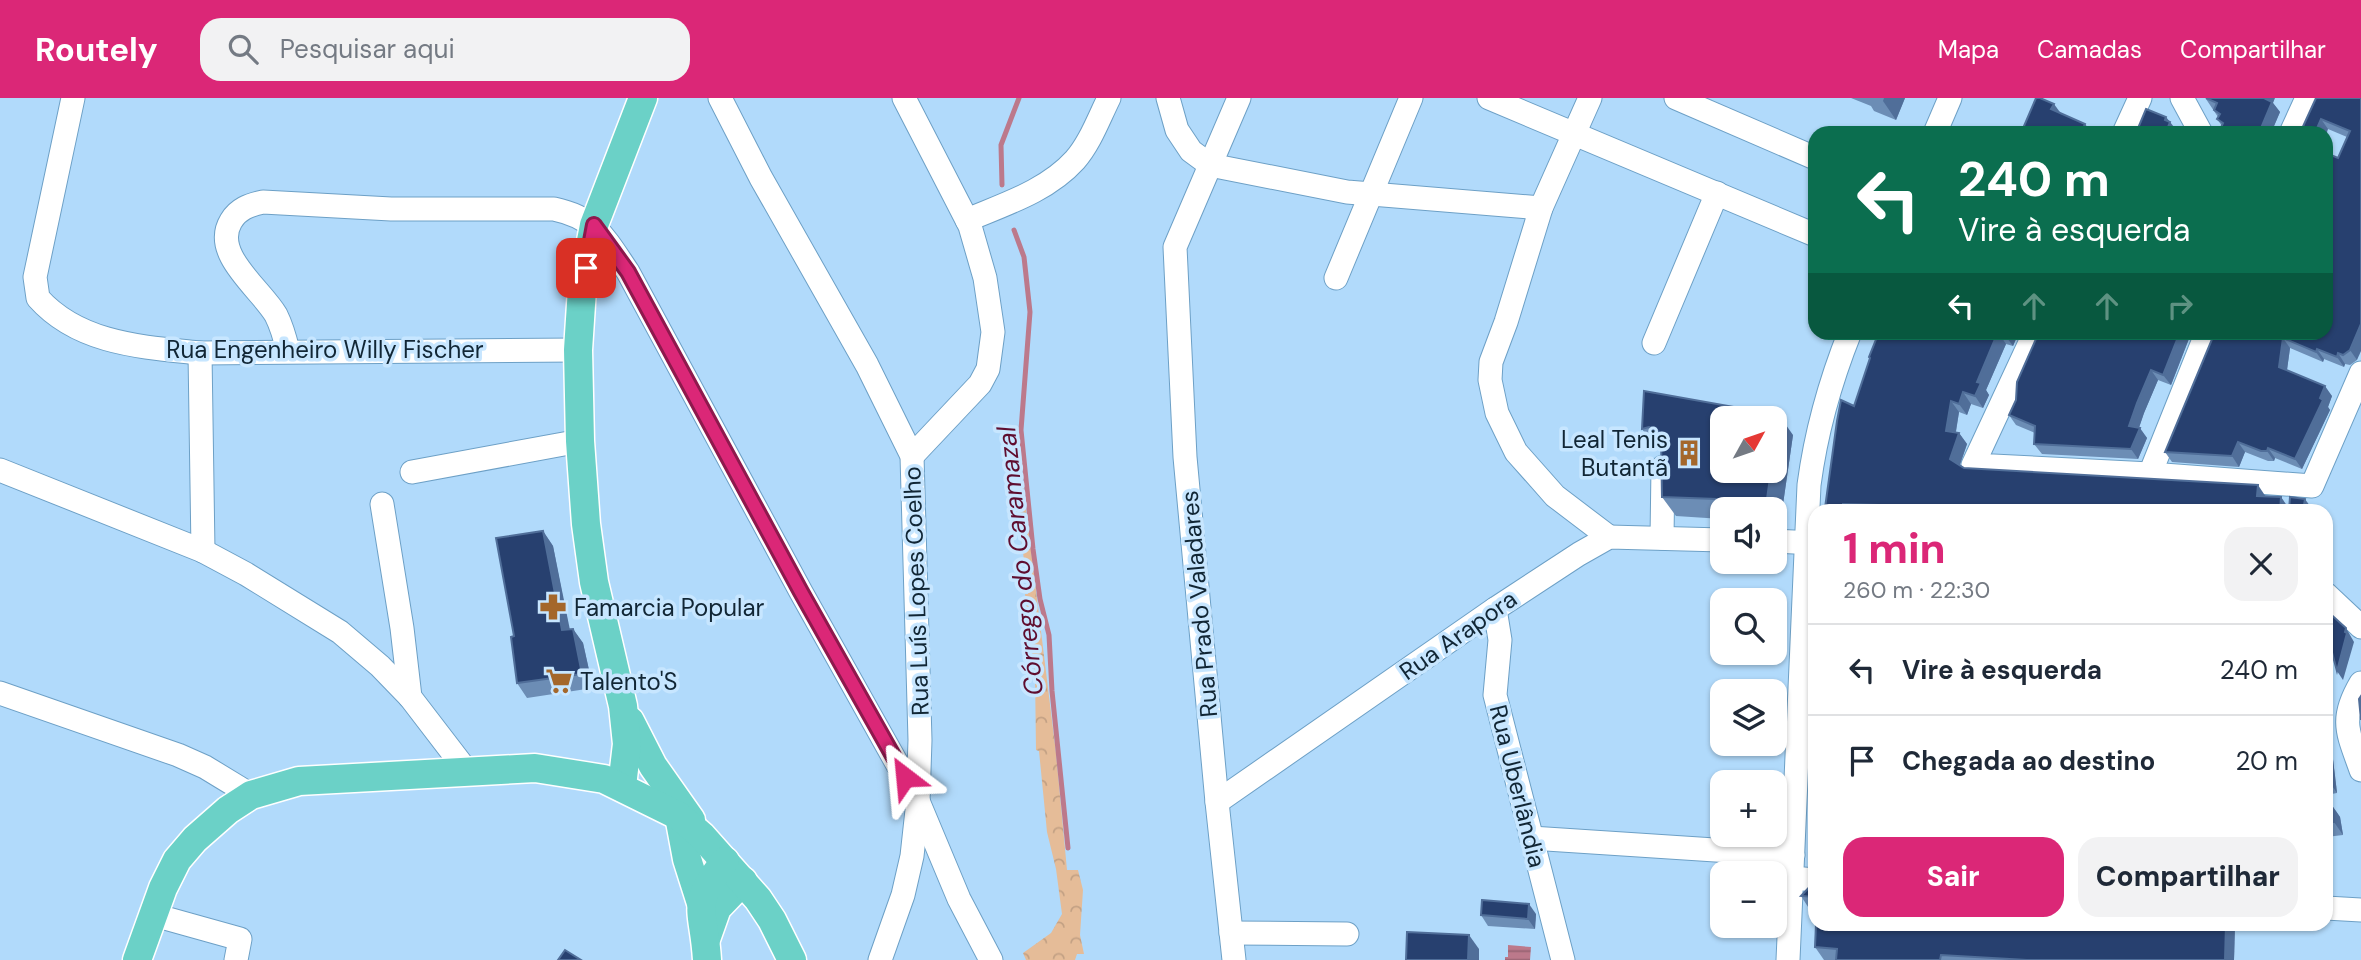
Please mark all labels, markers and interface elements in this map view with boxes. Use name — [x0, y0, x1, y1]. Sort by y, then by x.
search box — [200, 18, 690, 81]
text: Routely — [35, 28, 158, 71]
icon: search — [224, 30, 262, 68]
text: Pesquisar aqui — [280, 32, 455, 66]
text: Mapa — [1938, 34, 1999, 65]
text: Camadas — [2037, 34, 2142, 65]
text: Compartilhar — [2180, 34, 2326, 65]
text: 240 m — [1958, 147, 2110, 211]
icon: left — [1843, 154, 1934, 245]
text: Vire à esquerda — [1958, 209, 2190, 251]
pin — [556, 238, 616, 298]
icon: arrive — [567, 249, 605, 287]
icon: left — [1942, 287, 1980, 325]
icon: ahead — [2015, 287, 2053, 325]
icon: ahead — [2088, 287, 2126, 325]
icon: right — [2161, 287, 2199, 325]
street label: Rua Engenheiro Willy Fischer — [166, 334, 484, 365]
north arrow — [1710, 406, 1787, 483]
map controls — [1710, 406, 1787, 938]
water label: Córrego do Caramazal — [989, 424, 1051, 697]
place label: Leal Tenis Butantã — [1561, 424, 1668, 483]
building icon: Leal Tenis Butantã — [1674, 438, 1704, 468]
street label: Rua Luís Lopes Coelho — [896, 466, 936, 716]
street label: Rua Prado Valadares — [1174, 489, 1224, 719]
button: sound — [1710, 497, 1787, 574]
text: 1 min — [1843, 521, 1946, 576]
button: close — [2224, 527, 2298, 601]
text: 260 m · 22:30 — [1843, 575, 1990, 605]
street label: Rua Arapora — [1393, 583, 1523, 687]
button: search — [1710, 588, 1787, 665]
pharmacy icon: Famarcia Popular — [538, 592, 568, 622]
place label: Famarcia Popular — [574, 592, 765, 623]
icon: left — [1843, 651, 1881, 689]
text: Vire à esquerda — [1902, 653, 2102, 687]
text: 240 m — [2220, 653, 2298, 687]
supermarket icon: Talento'S — [544, 666, 574, 696]
place label: Talento'S — [580, 666, 678, 697]
button: layers — [1710, 679, 1787, 756]
street label: Rua Uberlândia — [1483, 701, 1553, 871]
position arrow — [868, 740, 942, 814]
icon: arrive — [1843, 742, 1881, 780]
text: Chegada ao destino — [1902, 744, 2155, 778]
text: 20 m — [2235, 744, 2298, 778]
button: + — [1710, 770, 1787, 847]
button: Sair — [1843, 837, 2064, 917]
button: Compartilhar — [2078, 837, 2298, 917]
button: − — [1710, 861, 1787, 938]

